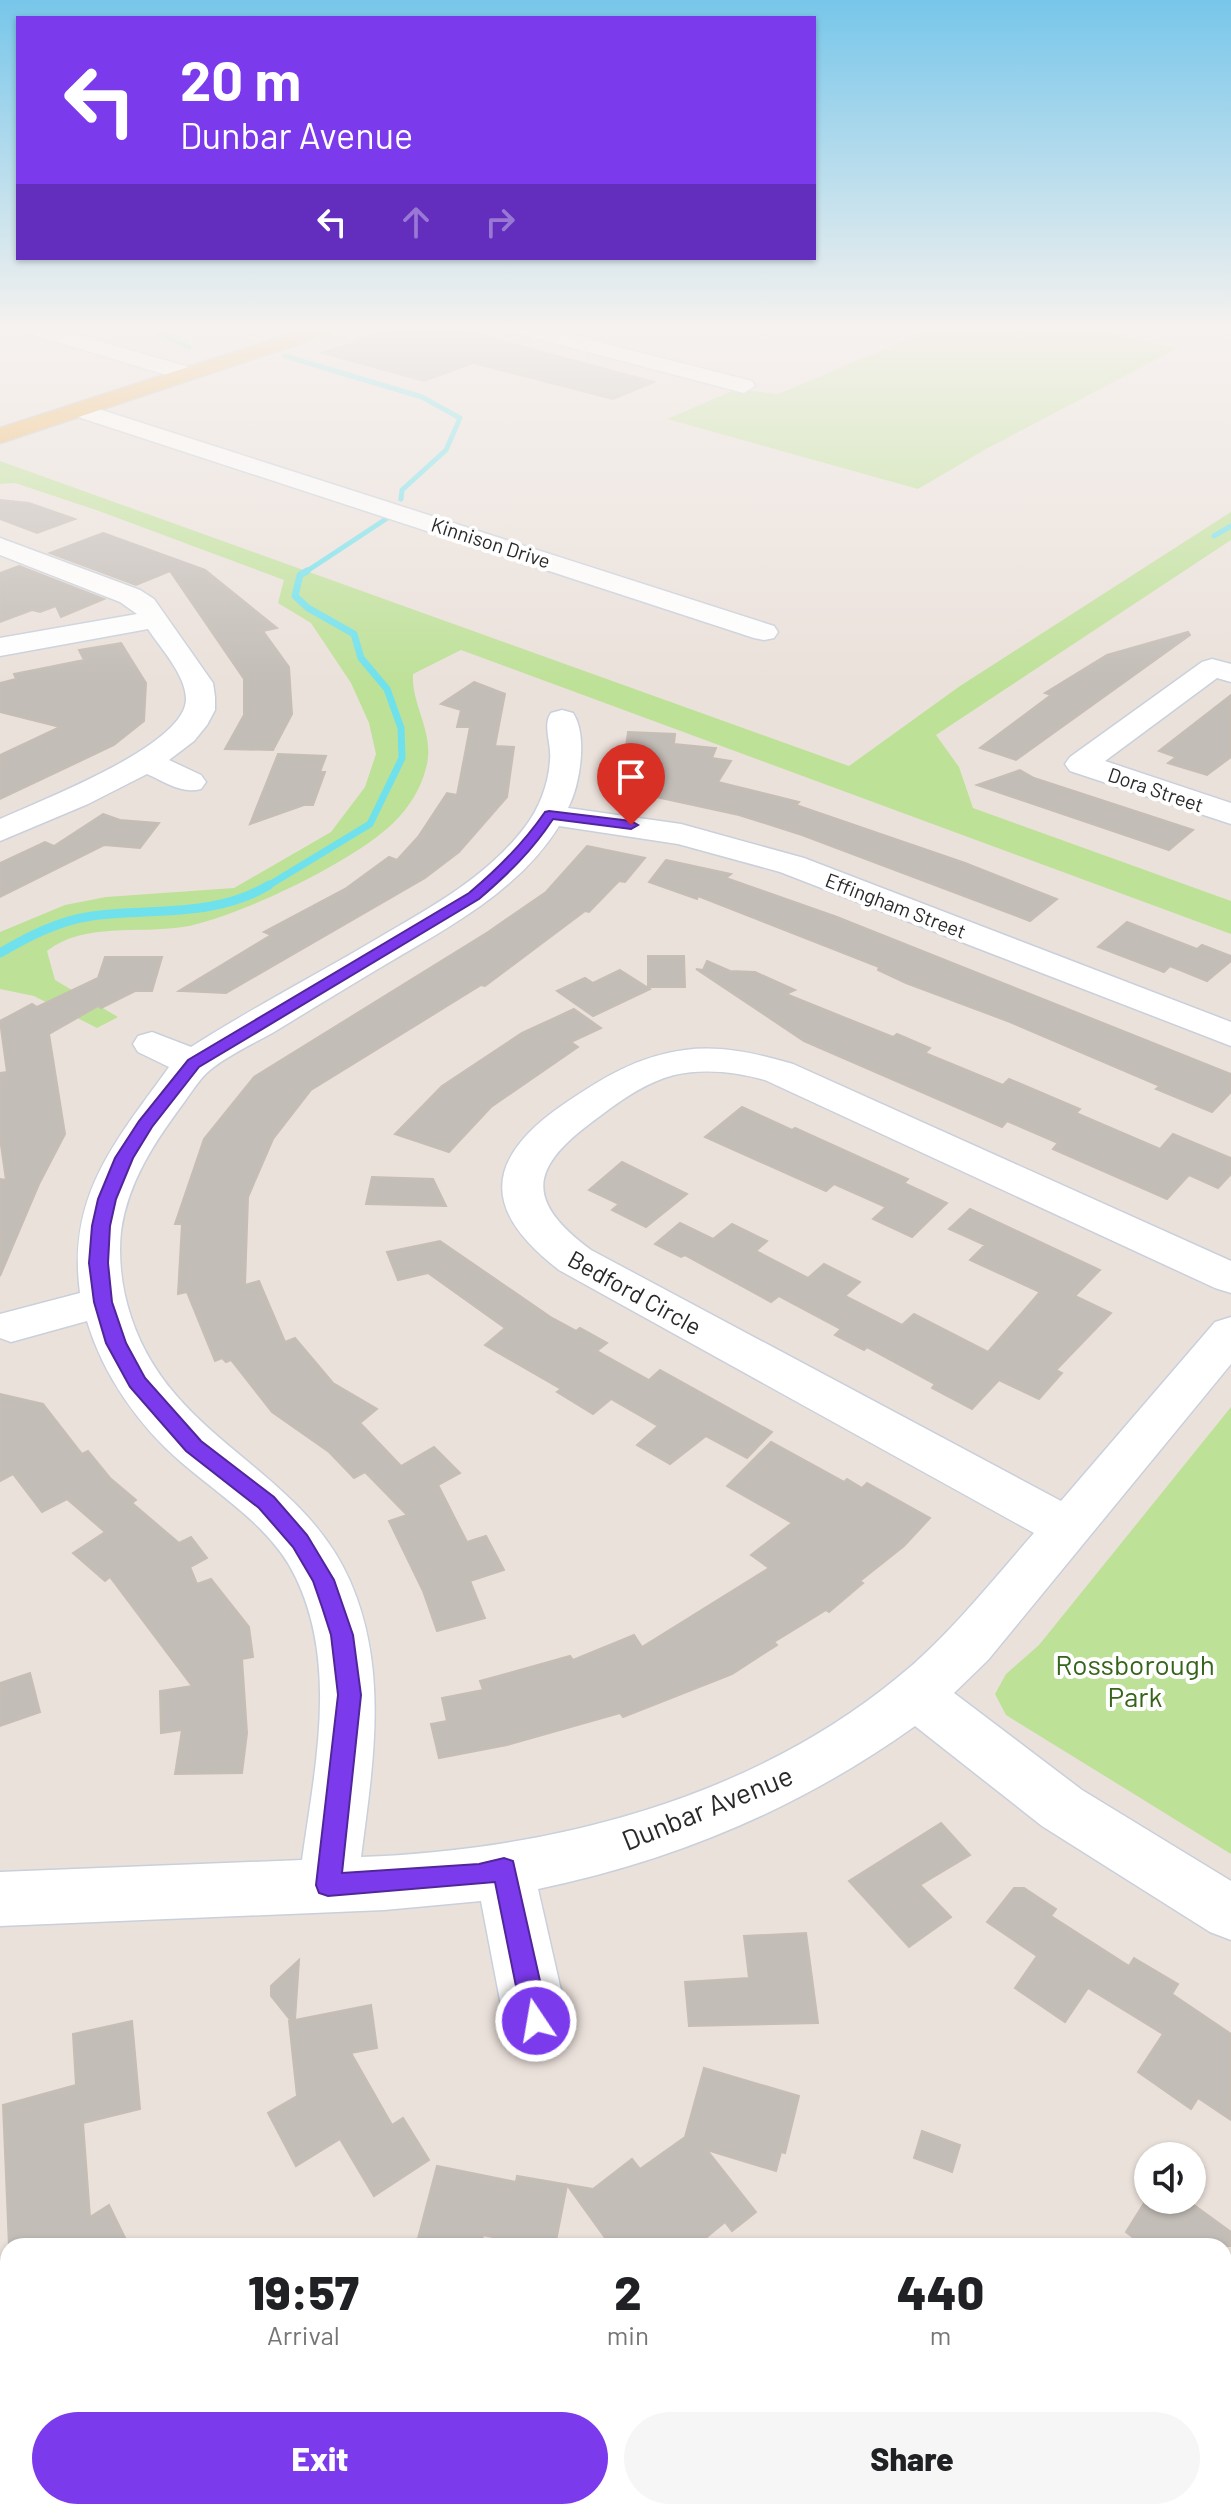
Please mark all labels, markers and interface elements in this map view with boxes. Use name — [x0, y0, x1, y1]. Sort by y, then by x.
text: 20 m — [180, 45, 301, 112]
icon: left — [48, 48, 152, 152]
text: Dunbar Avenue — [180, 113, 413, 156]
icon: left — [310, 200, 354, 244]
icon: ahead — [394, 200, 438, 244]
icon: right — [478, 200, 522, 244]
street label: Kinnison Drive — [428, 511, 554, 573]
pin — [597, 743, 665, 825]
icon: arrive — [609, 755, 653, 799]
street label: Dora Street — [1105, 761, 1207, 817]
street label: Effingham Street — [822, 867, 970, 943]
street label: Bedford Circle — [563, 1243, 707, 1341]
park label: Rossborough Park — [1055, 1647, 1215, 1713]
street label: Dunbar Avenue — [617, 1757, 797, 1857]
position arrow — [494, 1979, 578, 2063]
map controls — [1134, 2142, 1206, 2214]
button: sound — [1134, 2142, 1206, 2214]
text: 19:57 — [248, 2262, 359, 2320]
text: 2 — [614, 2262, 641, 2320]
text: 440 — [897, 2262, 984, 2320]
text: Arrival — [267, 2319, 340, 2350]
text: min — [607, 2319, 649, 2350]
text: m — [930, 2319, 951, 2350]
button: Exit — [32, 2412, 608, 2504]
button: Share — [624, 2412, 1200, 2504]

